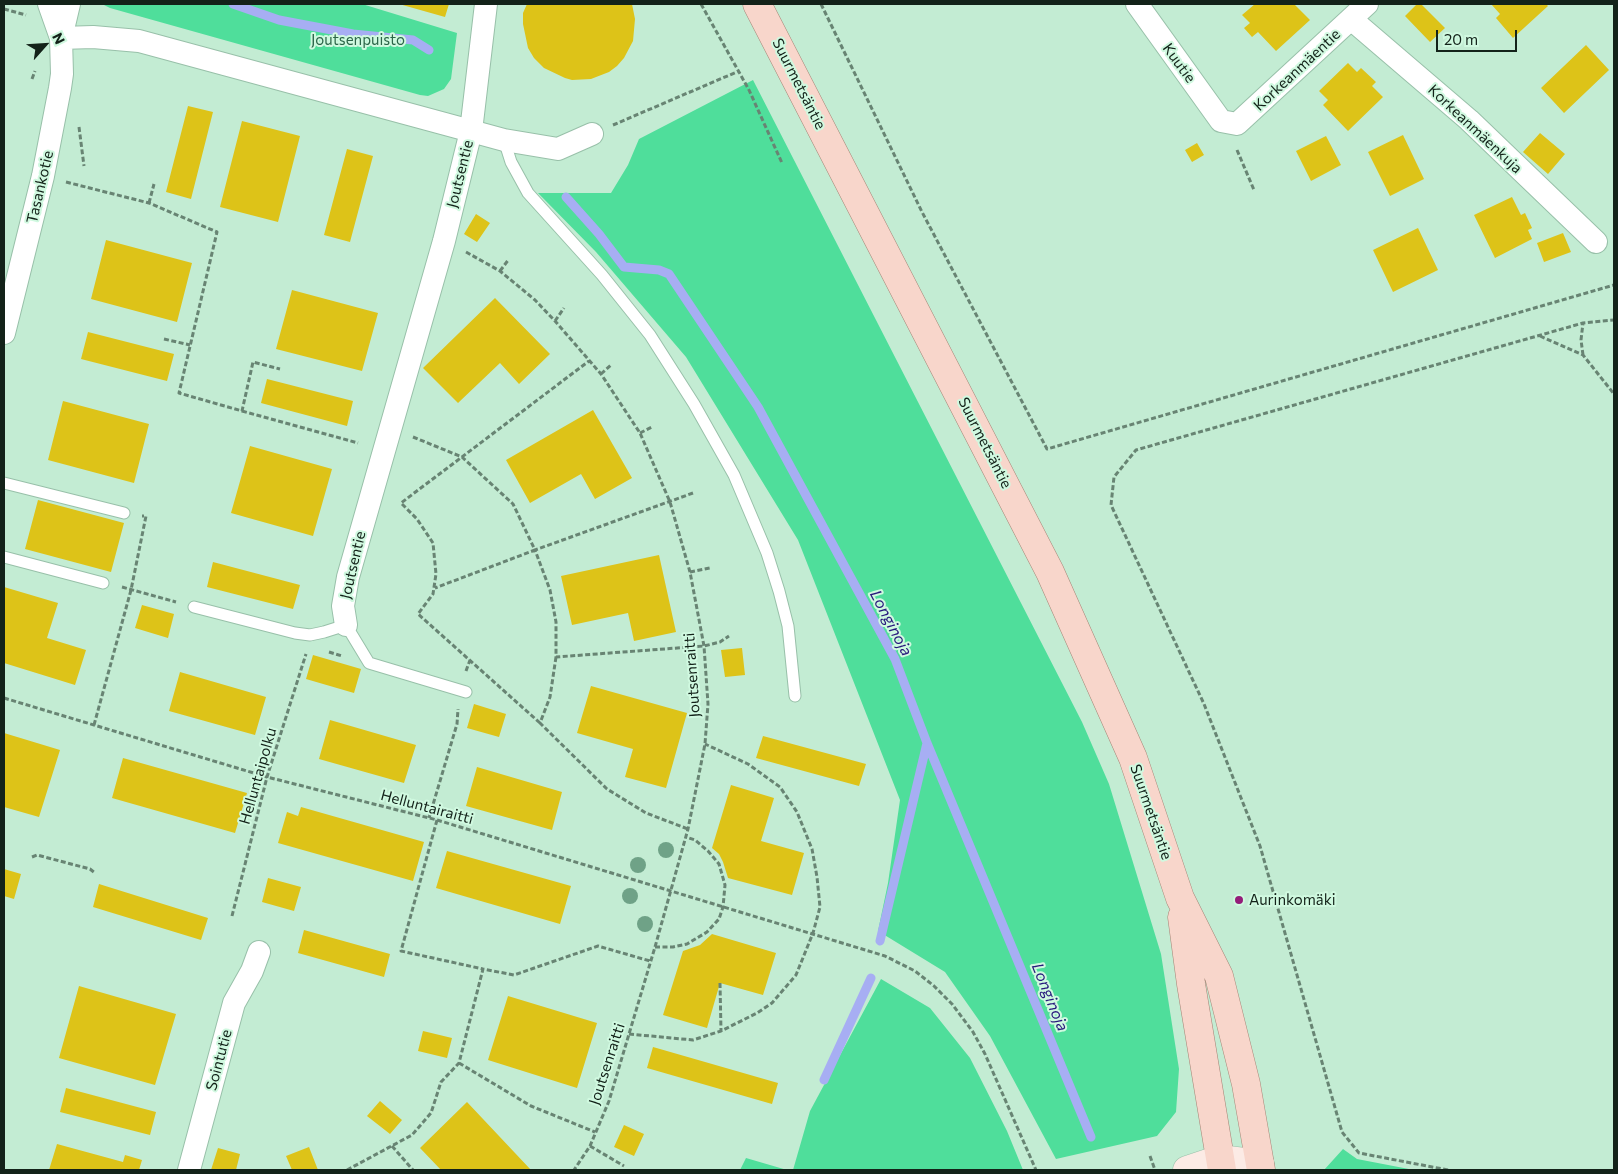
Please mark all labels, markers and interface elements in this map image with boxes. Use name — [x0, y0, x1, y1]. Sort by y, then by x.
north arrow — [20, 20, 70, 70]
scale bar — [1438, 20, 1519, 52]
street label: Korkeanmäentie — [1250, 25, 1344, 115]
text: N — [49, 30, 69, 47]
text: 20 m — [1444, 30, 1478, 48]
park label: Joutsenpuisto — [311, 31, 405, 49]
street label: Suurmetsäntie — [768, 35, 830, 133]
street label: Kuutie — [1159, 40, 1199, 86]
street label: Korkeanmäenkuja — [1424, 81, 1526, 177]
street label: Joutsentie — [443, 138, 477, 210]
street label: Tasankotie — [23, 149, 57, 225]
street label: Suurmetsäntie — [954, 394, 1016, 492]
street label: Joutsentie — [336, 529, 370, 601]
water label: Longinoja — [866, 587, 916, 659]
street label: Joutsenraitti — [680, 632, 704, 718]
street label: Helluntaipolku — [236, 726, 280, 826]
street label: Suurmetsäntie — [1126, 762, 1176, 862]
street label: Helluntairaitti — [379, 786, 475, 828]
place label: Aurinkomäki — [1249, 891, 1336, 909]
marker: Aurinkomäki — [1233, 894, 1245, 906]
water label: Longinoja — [1028, 960, 1072, 1034]
street label: Joutsenraitti — [585, 1021, 629, 1107]
street label: Sointutie — [202, 1027, 236, 1093]

